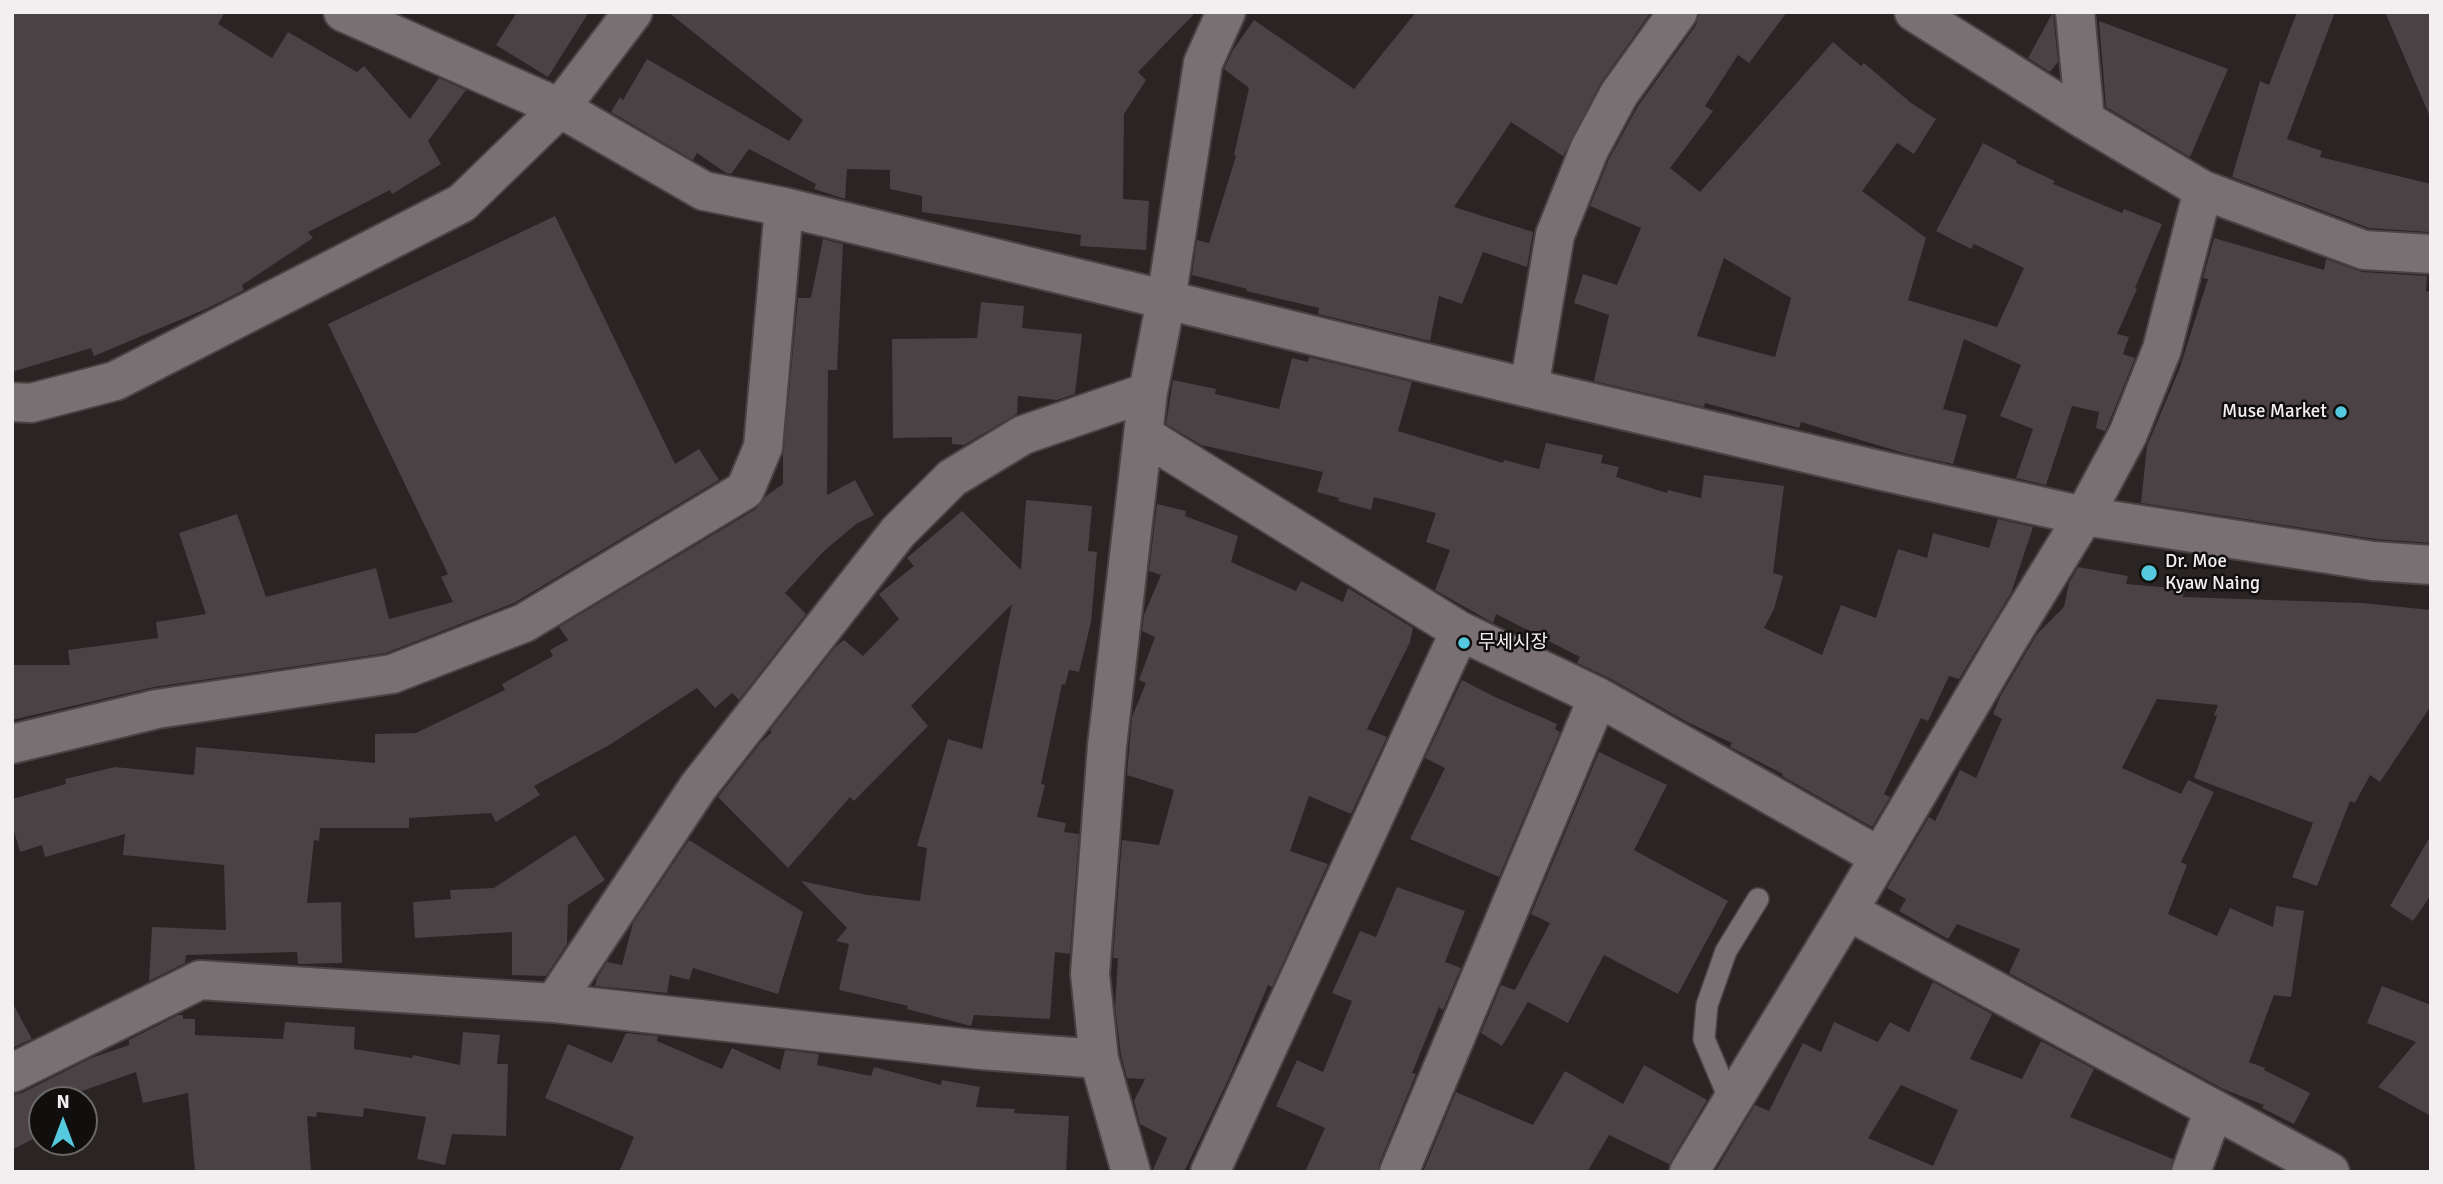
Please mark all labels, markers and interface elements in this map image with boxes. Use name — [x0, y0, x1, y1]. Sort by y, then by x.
place label: Muse Market — [2222, 401, 2327, 423]
marker: Muse Market — [2333, 404, 2349, 420]
place label: Dr. Moe Kyaw Naing — [2165, 551, 2260, 595]
marker: Dr. Moe Kyaw Naing — [2139, 563, 2159, 583]
place label: 무세시장 — [1478, 632, 1548, 654]
marker: 무세시장 — [1456, 635, 1472, 651]
north arrow — [28, 1086, 98, 1156]
text: N — [56, 1090, 70, 1114]

